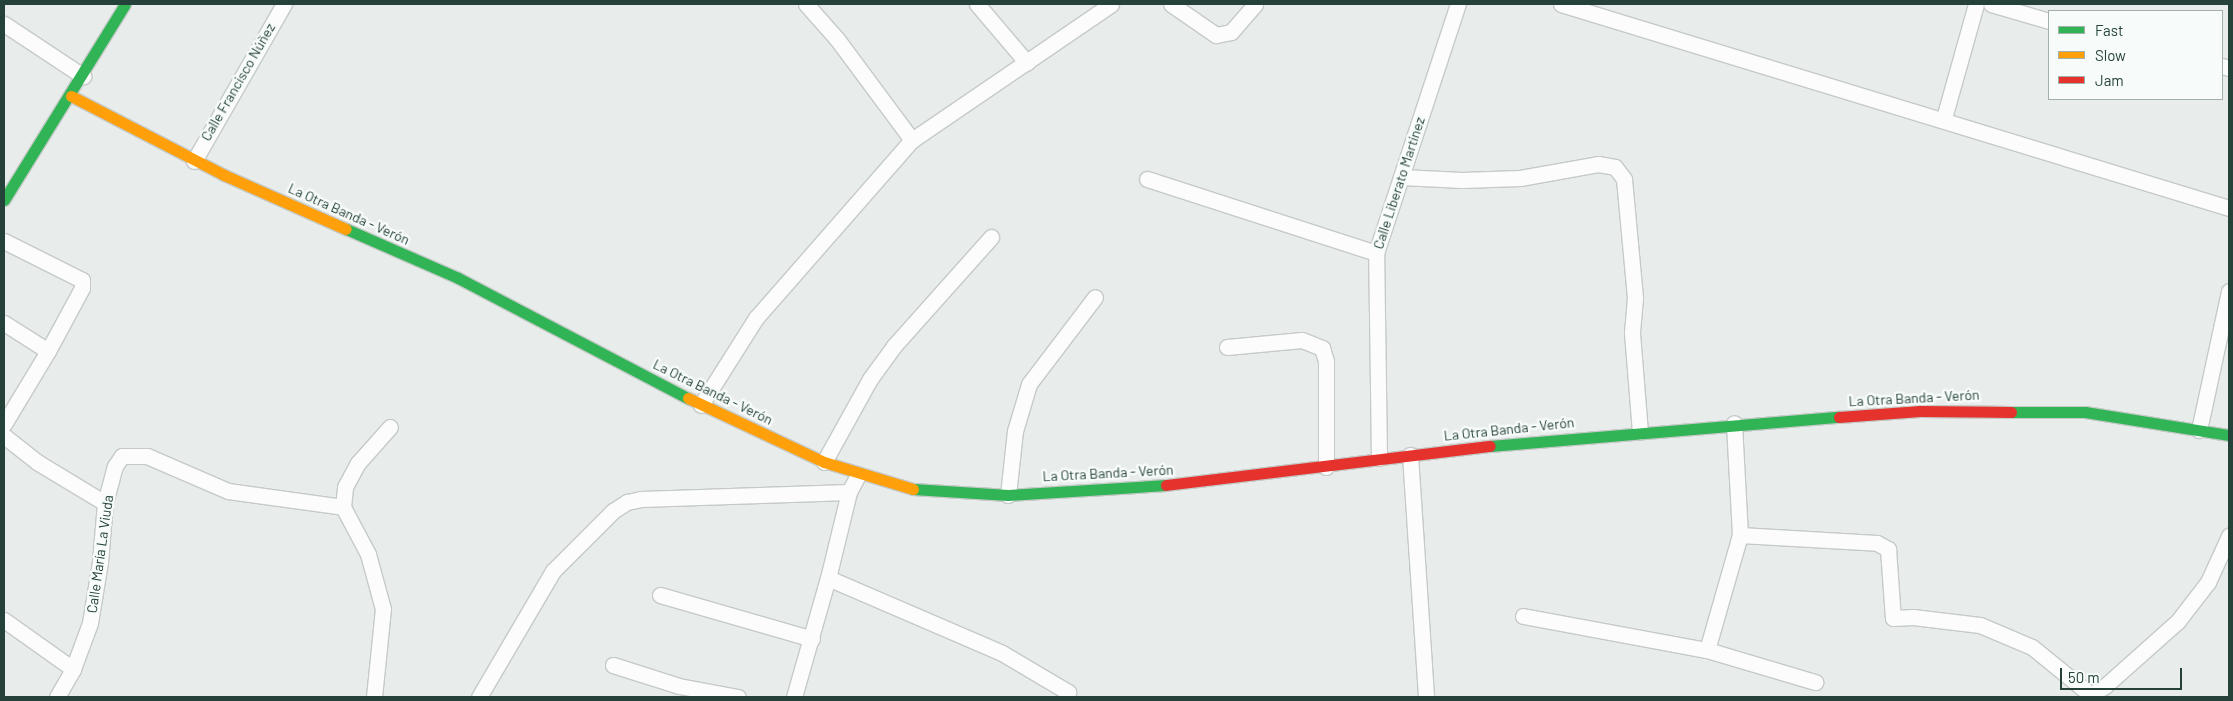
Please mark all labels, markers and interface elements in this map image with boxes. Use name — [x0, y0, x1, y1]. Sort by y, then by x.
legend — [2048, 10, 2223, 100]
street label: Calle Francisco Núñez — [197, 20, 279, 144]
text: Fast — [2095, 21, 2123, 39]
text: Slow — [2095, 46, 2126, 64]
text: Jam — [2095, 71, 2124, 89]
street label: Calle Liberato Martínez — [1370, 115, 1428, 251]
street label: La Otra Banda - Verón — [286, 180, 412, 248]
street label: La Otra Banda - Verón — [650, 356, 776, 428]
street label: La Otra Banda - Verón — [1848, 386, 1980, 410]
street label: La Otra Banda - Verón — [1443, 414, 1575, 444]
street label: La Otra Banda - Verón — [1042, 461, 1174, 485]
street label: Calle María La Viuda — [83, 494, 117, 614]
scale bar — [2063, 658, 2186, 690]
text: 50 m — [2068, 668, 2100, 686]

